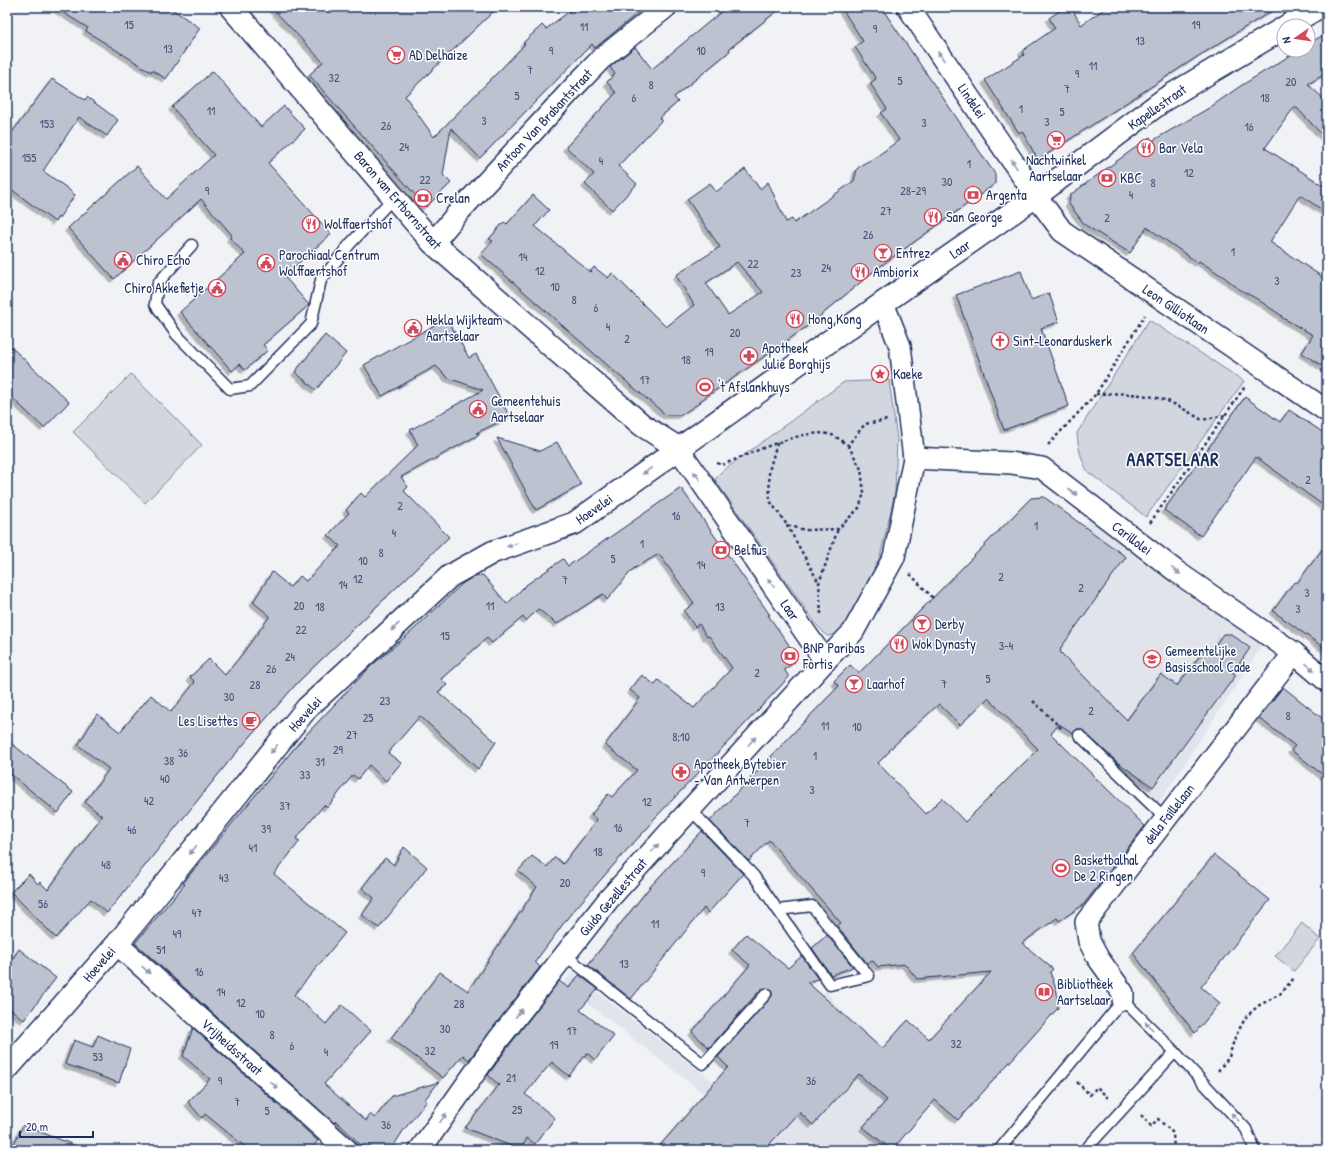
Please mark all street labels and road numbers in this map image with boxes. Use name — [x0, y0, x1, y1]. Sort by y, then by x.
street label: Antoon Van Brabantstraat — [491, 64, 596, 175]
street label: Kapellestraat — [1124, 79, 1190, 135]
street label: Lindelei — [954, 80, 991, 122]
street label: Baron van Ertbornstraat — [350, 146, 447, 253]
street label: Laar — [945, 234, 974, 263]
street label: Leon Gilliotlaan — [1139, 279, 1213, 338]
street label: Hoevelei — [571, 489, 616, 528]
street label: Carillolei — [1108, 516, 1156, 559]
street label: Laar — [776, 595, 805, 624]
street label: Hoevelei — [284, 692, 326, 735]
street label: della Faillelaan — [1139, 779, 1198, 848]
street label: Guido Gezellestraat — [574, 853, 651, 940]
street label: Hoevelei — [78, 942, 119, 986]
street label: Vrijheidsstraat — [197, 1014, 267, 1080]

